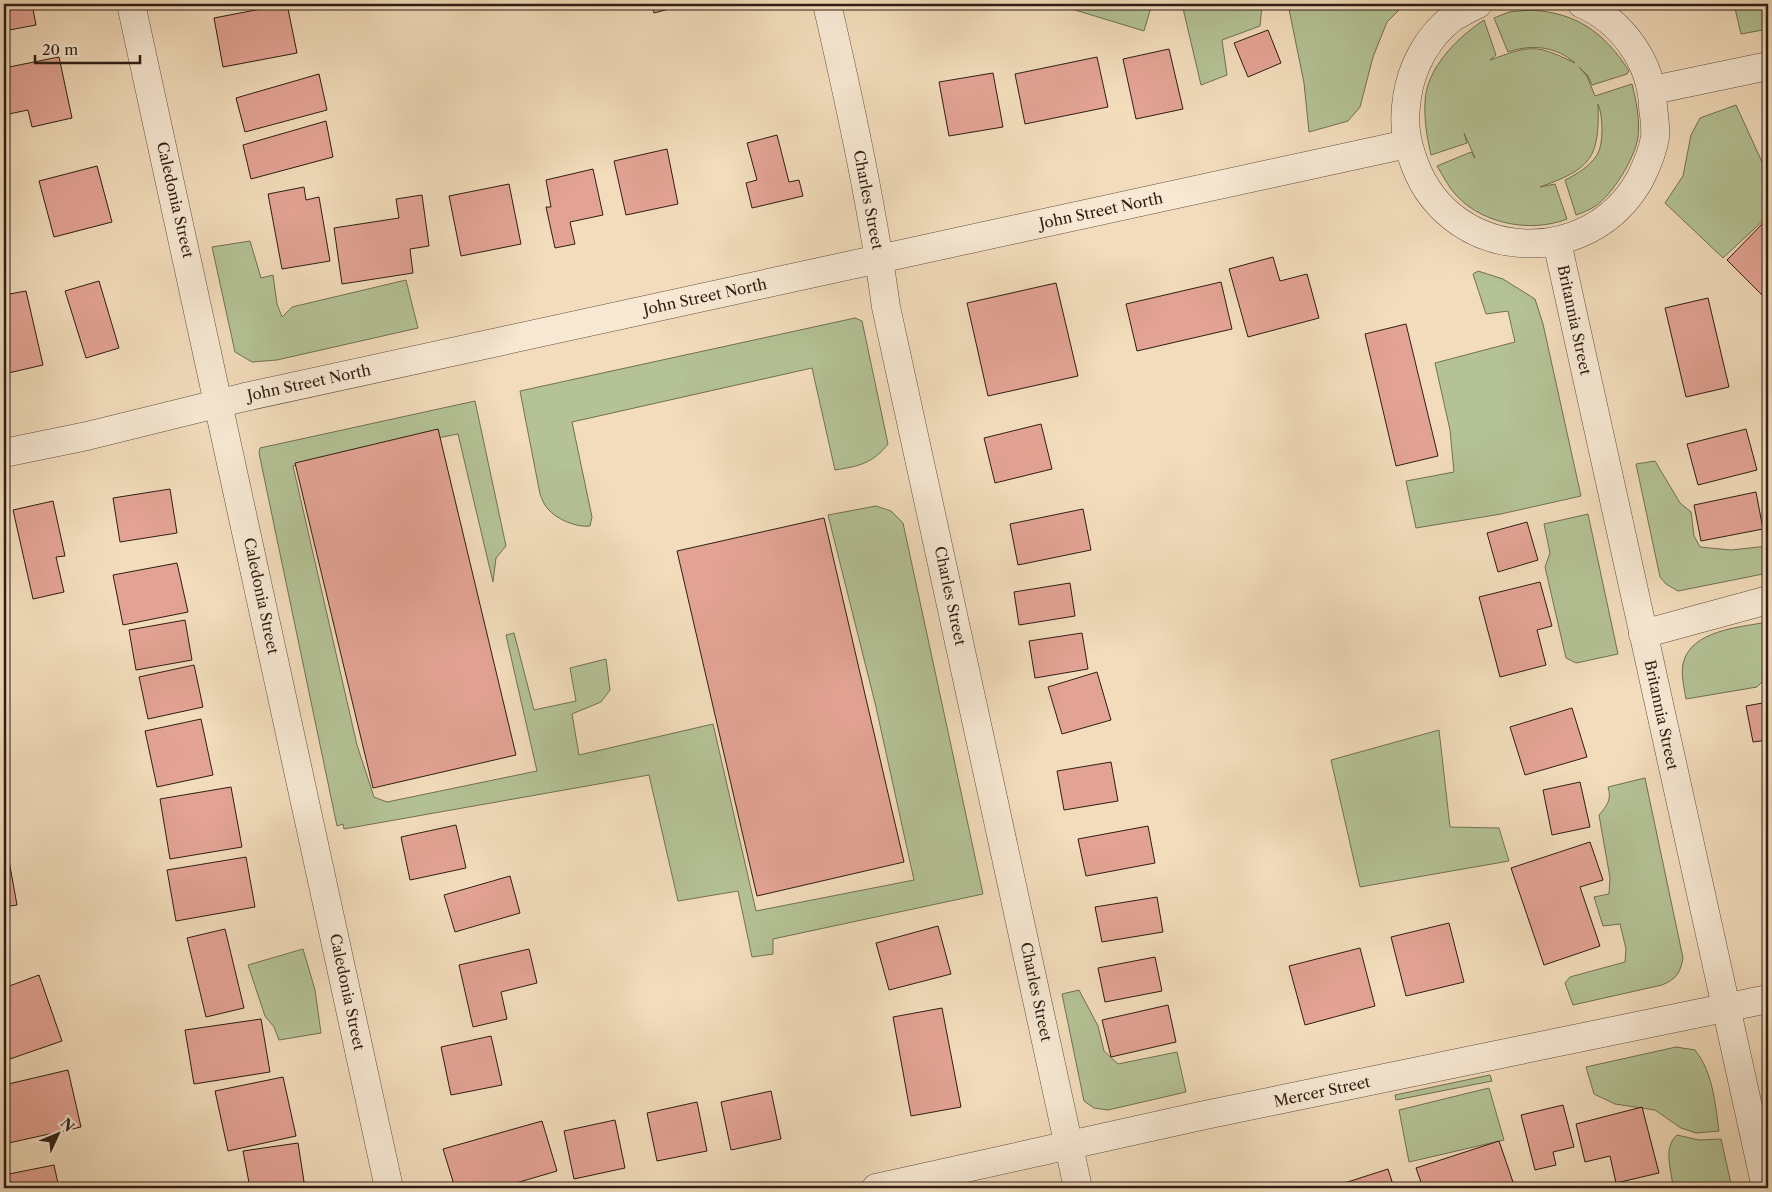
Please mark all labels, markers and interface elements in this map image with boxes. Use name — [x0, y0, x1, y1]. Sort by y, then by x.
scale bar — [35, 32, 140, 64]
text: 20 m — [42, 40, 78, 59]
street label: Caledonia Street — [153, 140, 198, 261]
street label: Charles Street — [850, 148, 888, 252]
street label: John Street North — [1035, 188, 1165, 233]
street label: Britannia Street — [1554, 263, 1596, 377]
street label: John Street North — [639, 274, 769, 319]
street label: John Street North — [243, 360, 373, 405]
street label: Caledonia Street — [240, 536, 283, 657]
street label: Charles Street — [931, 544, 970, 648]
street label: Britannia Street — [1641, 658, 1683, 772]
street label: Caledonia Street — [326, 932, 369, 1053]
street label: Charles Street — [1017, 940, 1056, 1044]
street label: Mercer Street — [1272, 1072, 1373, 1111]
north arrow — [32, 1110, 82, 1160]
text: N — [57, 1114, 78, 1136]

